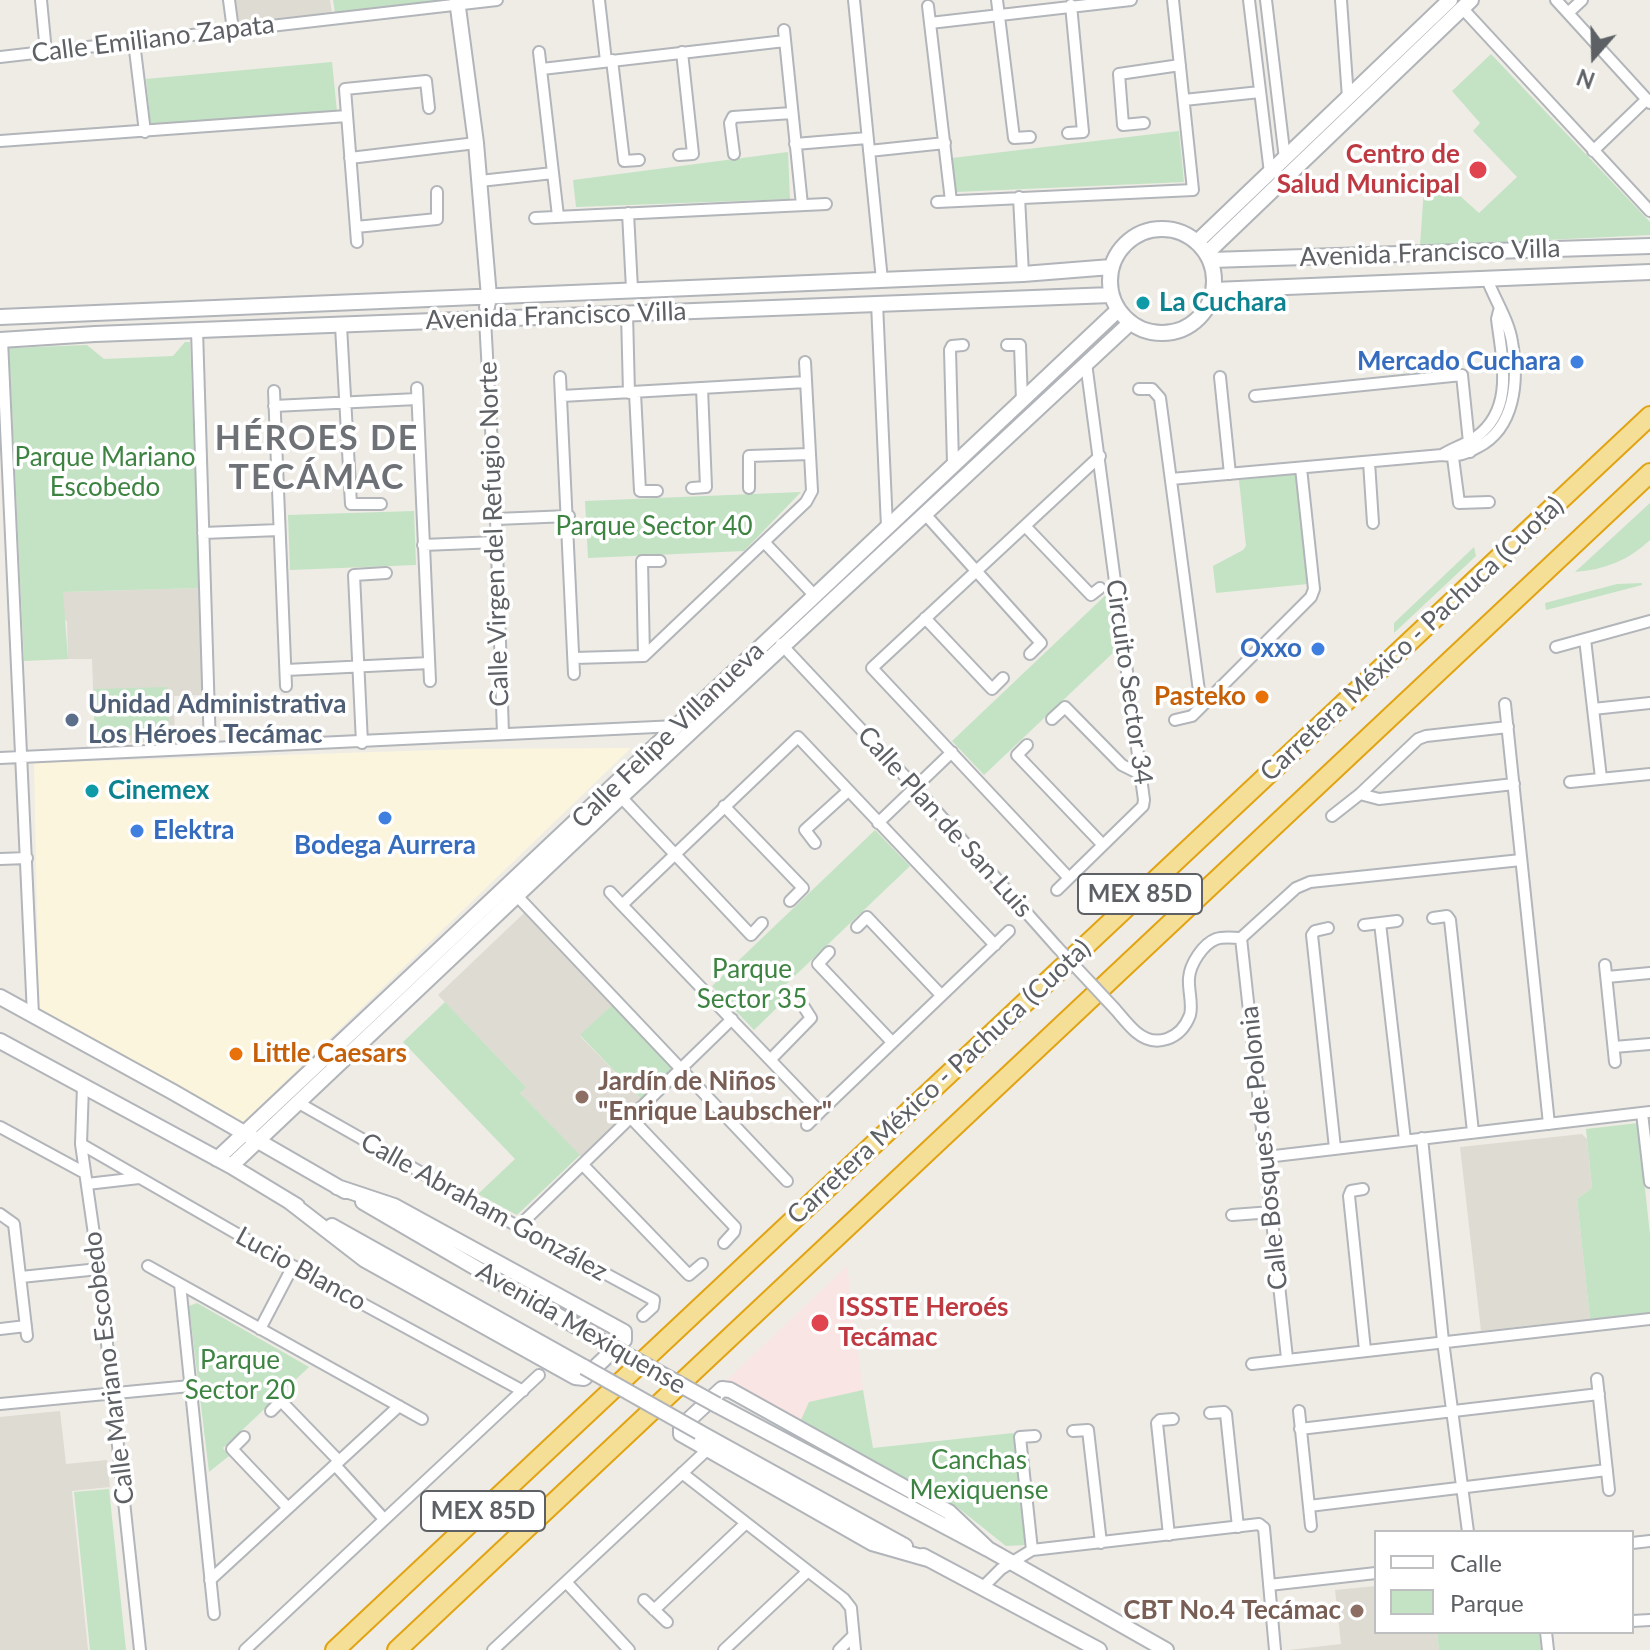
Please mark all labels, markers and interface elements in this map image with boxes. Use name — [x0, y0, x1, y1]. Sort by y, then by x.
street label: Calle Emiliano Zapata — [30, 9, 276, 69]
north arrow — [1554, 16, 1634, 96]
text: N — [1573, 63, 1598, 95]
place label: Centro de Salud Municipal — [1277, 139, 1460, 200]
marker: Centro de Salud Municipal — [1467, 159, 1489, 181]
street label: Avenida Francisco Villa — [1299, 233, 1561, 273]
place label: La Cuchara — [1159, 287, 1287, 319]
marker: La Cuchara — [1134, 294, 1152, 312]
street label: Avenida Francisco Villa — [425, 296, 687, 336]
place label: Mercado Cuchara — [1357, 346, 1561, 378]
marker: Mercado Cuchara — [1568, 353, 1586, 371]
street label: Calle Virgen del Refugio Norte — [472, 361, 516, 707]
district label: HÉROES DE TECÁMAC — [215, 419, 419, 498]
park label: Parque Mariano Escobedo — [14, 442, 196, 504]
street label: Carretera México - Pachuca (Cuota) — [1254, 490, 1570, 788]
park label: Parque Sector 40 — [556, 511, 752, 543]
street label: Circuito Sector 34 — [1099, 577, 1159, 787]
place label: Oxxo — [1240, 633, 1302, 665]
street label: Calle Felipe Villanueva — [565, 635, 771, 835]
marker: Oxxo — [1309, 640, 1327, 658]
place label: Pasteko — [1154, 681, 1246, 713]
marker: Pasteko — [1253, 688, 1271, 706]
place label: Unidad Administrativa Los Héroes Tecámac — [88, 689, 346, 750]
marker: Unidad Administrativa Los Héroes Tecámac — [63, 711, 81, 729]
street label: Calle Plan de San Luis — [851, 720, 1039, 924]
place label: Cinemex — [108, 775, 209, 807]
marker: Cinemex — [83, 782, 101, 800]
marker: Bodega Aurrera — [376, 809, 394, 827]
place label: Elektra — [153, 815, 235, 847]
marker: Elektra — [128, 822, 146, 840]
place label: Bodega Aurrera — [294, 830, 476, 862]
road number: MEX 85D — [1078, 874, 1202, 914]
street label: Carretera México - Pachuca (Cuota) — [781, 933, 1097, 1231]
park label: Parque Sector 35 — [697, 954, 807, 1016]
street label: Calle Bosques de Polonia — [1234, 1004, 1294, 1292]
place label: Little Caesars — [252, 1038, 407, 1070]
marker: Little Caesars — [227, 1045, 245, 1063]
place label: Jardín de Niños "Enrique Laubscher" — [598, 1066, 832, 1128]
marker: Jardín de Niños "Enrique Laubscher" — [573, 1088, 591, 1106]
street label: Calle Abraham González — [355, 1126, 613, 1288]
street label: Lucio Blanco — [230, 1220, 372, 1318]
street label: Calle Mariano Escobedo — [77, 1230, 141, 1506]
street label: Avenida Mexiquense — [471, 1255, 691, 1401]
place label: ISSSTE Heroés Tecámac — [838, 1292, 1008, 1354]
marker: ISSSTE Heroés Tecámac — [809, 1312, 831, 1334]
park label: Parque Sector 20 — [185, 1345, 295, 1406]
park label: Canchas Mexiquense — [910, 1445, 1048, 1506]
road number: MEX 85D — [421, 1491, 545, 1531]
legend — [1374, 1530, 1634, 1634]
text: Calle — [1450, 1548, 1502, 1577]
text: Parque — [1450, 1588, 1524, 1617]
place label: CBT No.4 Tecámac — [1123, 1595, 1341, 1627]
marker: CBT No.4 Tecámac — [1348, 1602, 1366, 1620]

